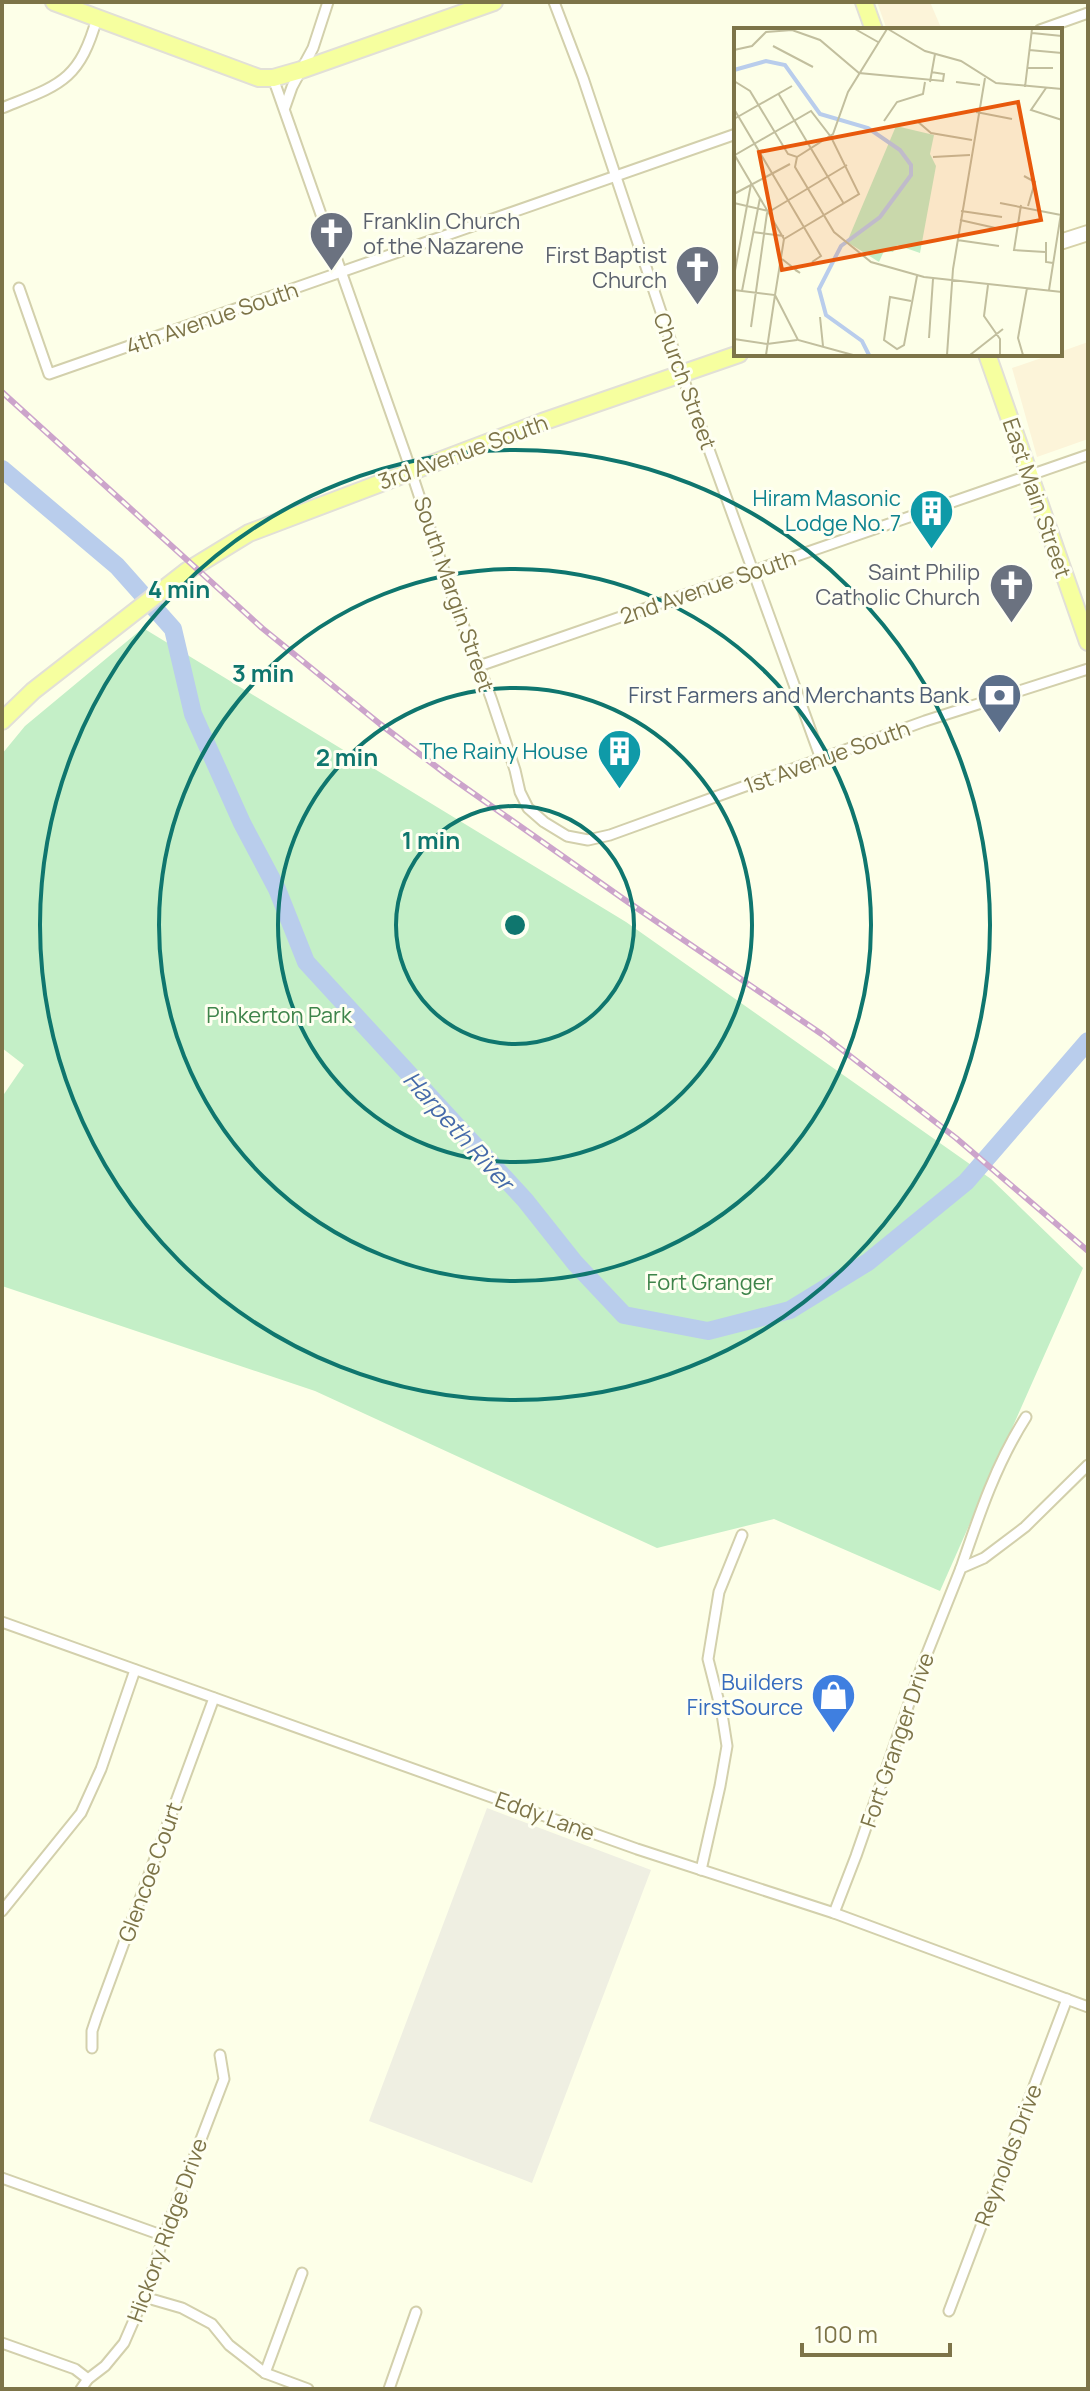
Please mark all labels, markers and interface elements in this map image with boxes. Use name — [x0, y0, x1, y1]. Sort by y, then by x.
inset map — [734, 28, 1062, 356]
place label: Franklin Church of the Nazarene — [363, 206, 524, 261]
church icon: Franklin Church of the Nazarene — [308, 210, 356, 273]
place label: First Baptist Church — [545, 240, 667, 295]
church icon: First Baptist Church — [674, 244, 722, 307]
street label: 4th Avenue South — [122, 274, 302, 362]
street label: Church Street — [646, 308, 724, 454]
street label: 3rd Avenue South — [374, 407, 552, 497]
street label: East Main Street — [996, 414, 1079, 582]
place label: Hiram Masonic Lodge No. 7 — [752, 483, 901, 538]
building icon: Hiram Masonic Lodge No. 7 — [908, 487, 956, 550]
street label: South Margin Street — [407, 492, 502, 696]
street label: 2nd Avenue South — [616, 543, 800, 631]
place label: Saint Philip Catholic Church — [815, 557, 980, 612]
church icon: Saint Philip Catholic Church — [987, 561, 1035, 624]
text: 4 min — [148, 572, 210, 605]
text: 3 min — [232, 656, 294, 689]
bank icon: First Farmers and Merchants Bank — [976, 671, 1024, 734]
place label: First Farmers and Merchants Bank — [628, 680, 970, 710]
street label: 1st Avenue South — [740, 713, 914, 801]
building icon: The Rainy House — [595, 727, 643, 790]
place label: The Rainy House — [419, 736, 588, 766]
text: 2 min — [316, 740, 378, 773]
text: 1 min — [402, 823, 460, 856]
centre of rings — [501, 911, 529, 939]
park label: Pinkerton Park — [206, 1000, 353, 1030]
water label: Harpeth River — [397, 1063, 524, 1199]
park label: Fort Granger — [646, 1267, 774, 1297]
street label: Fort Granger Drive — [853, 1649, 941, 1831]
place label: Builders FirstSource — [687, 1667, 803, 1722]
shop icon: Builders FirstSource — [810, 1671, 858, 1734]
street label: Eddy Lane — [491, 1784, 599, 1848]
street label: Glencoe Court — [111, 1798, 189, 1946]
street label: Reynolds Drive — [967, 2080, 1049, 2230]
street label: Hickory Ridge Drive — [120, 2134, 214, 2326]
scale bar — [802, 2307, 950, 2357]
text: 100 m — [814, 2317, 878, 2350]

